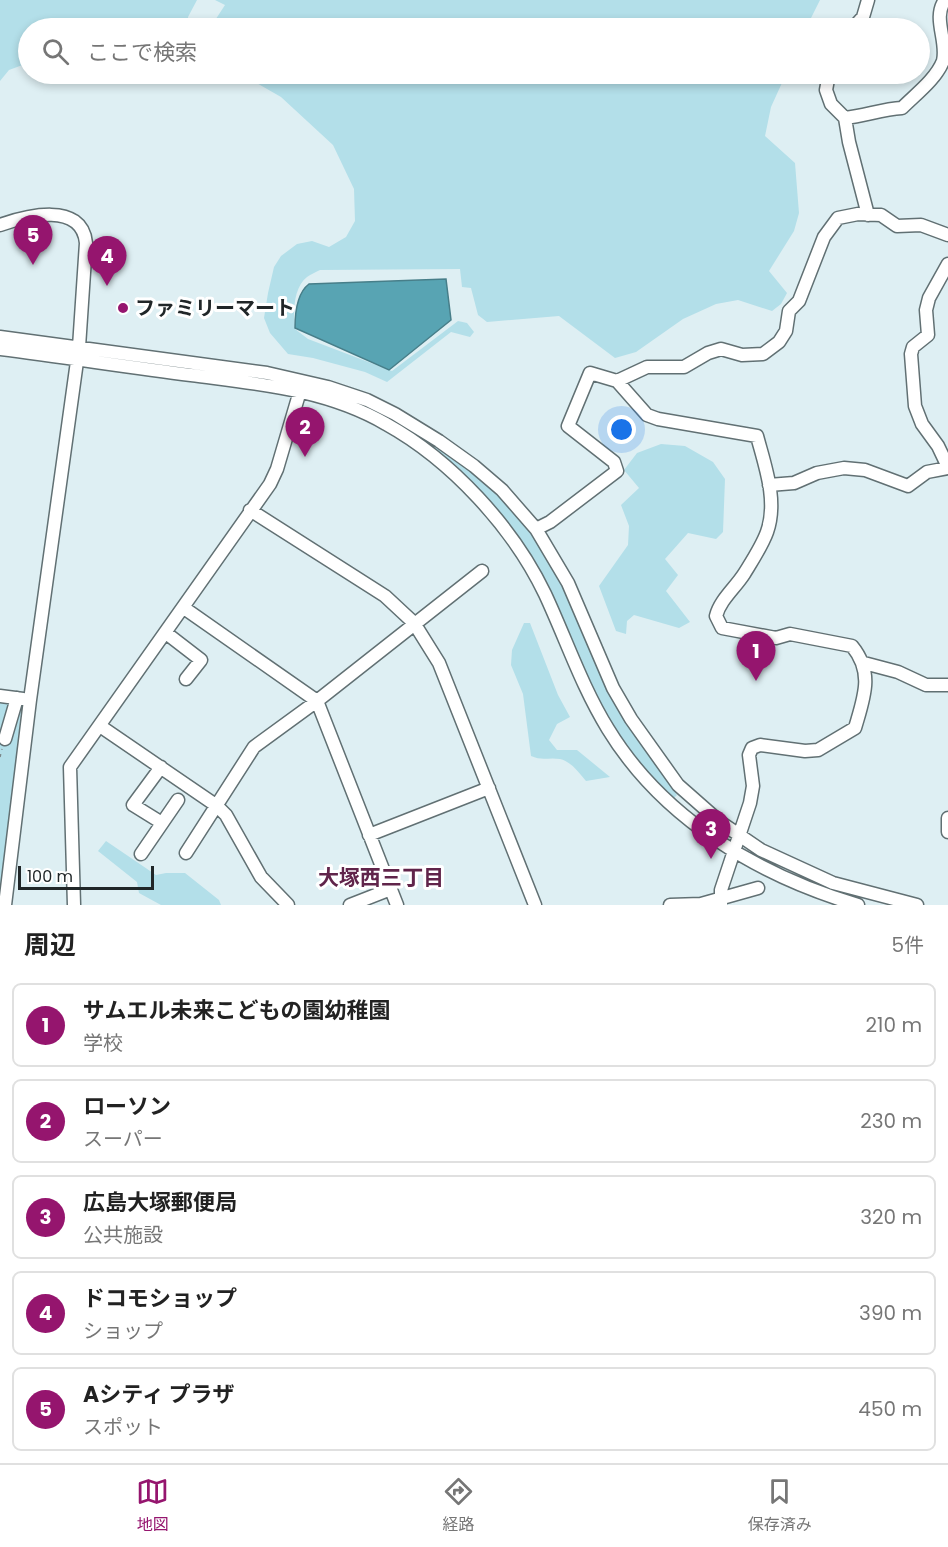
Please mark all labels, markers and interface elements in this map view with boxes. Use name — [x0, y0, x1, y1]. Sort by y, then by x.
search box — [18, 18, 930, 84]
icon: search — [39, 35, 72, 68]
text: ここで検索 — [87, 37, 197, 68]
pin: 5 — [14, 216, 52, 265]
pin: 4 — [88, 236, 126, 286]
place label: ファミリーマート — [135, 294, 295, 322]
marker: ファミリーマート — [116, 301, 130, 315]
pin: 2 — [286, 408, 324, 457]
your location — [607, 415, 636, 444]
pin: 1 — [736, 632, 776, 681]
pin: 3 — [692, 810, 730, 859]
scale bar — [18, 863, 154, 890]
district label: 大塚西三丁目 — [318, 863, 444, 892]
text: 100 m — [27, 865, 73, 888]
text: 周辺 — [24, 927, 76, 963]
text: 5件 — [891, 931, 924, 959]
text: サムエル未来こどもの園幼稚園 — [83, 995, 391, 1026]
text: 1 — [42, 1011, 49, 1039]
text: 210 m — [866, 1011, 922, 1039]
text: 学校 — [83, 1029, 123, 1057]
text: ローソン — [83, 1091, 171, 1122]
text: 2 — [40, 1107, 51, 1135]
text: 230 m — [860, 1107, 922, 1135]
text: スーパー — [83, 1125, 163, 1153]
text: 広島大塚郵便局 — [83, 1187, 237, 1218]
text: 3 — [39, 1203, 52, 1231]
text: 320 m — [860, 1203, 922, 1231]
text: 公共施設 — [83, 1221, 163, 1249]
text: ドコモショップ — [83, 1283, 237, 1314]
text: 4 — [39, 1299, 52, 1327]
text: 390 m — [859, 1299, 922, 1327]
text: ショップ — [83, 1317, 163, 1345]
text: Aシティ プラザ — [83, 1379, 235, 1410]
text: 5 — [39, 1395, 52, 1423]
text: 450 m — [858, 1395, 922, 1423]
text: スポット — [83, 1413, 163, 1441]
tab: 地図 — [136, 1475, 169, 1537]
tab: 経路 — [442, 1475, 475, 1537]
tab: 保存済み — [748, 1475, 812, 1537]

